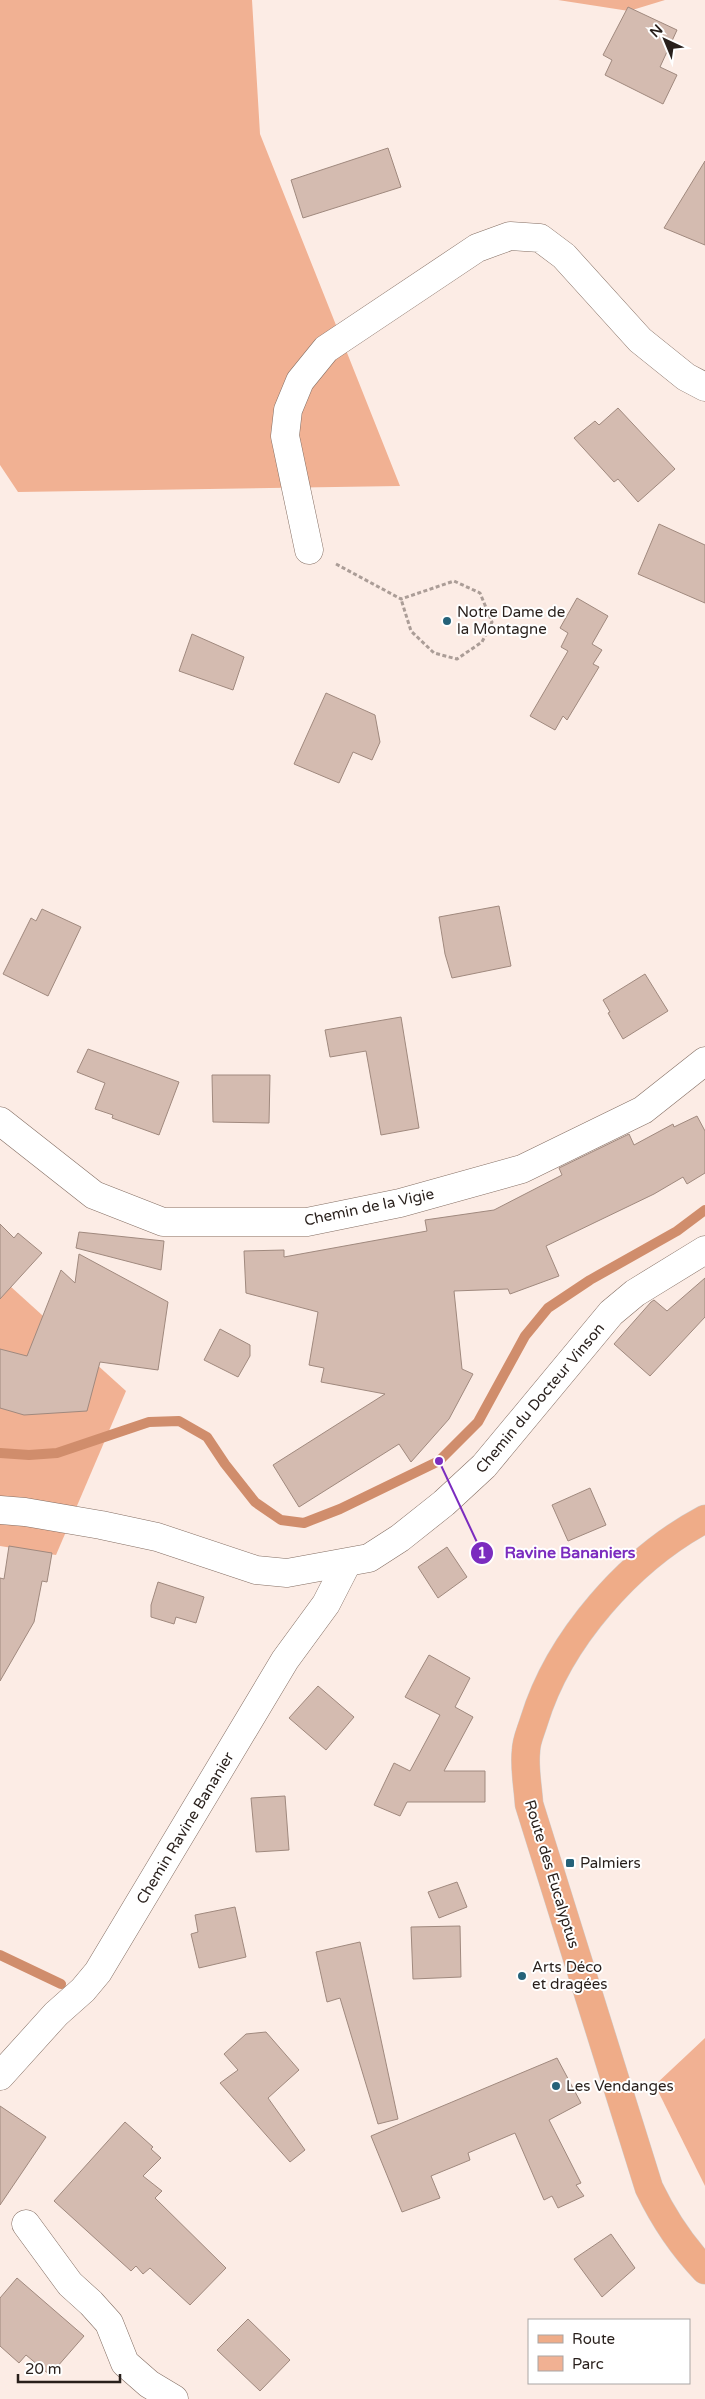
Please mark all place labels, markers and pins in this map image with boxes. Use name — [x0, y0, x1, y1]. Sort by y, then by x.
place label: Notre Dame de la Montagne — [457, 603, 565, 638]
marker: Notre Dame de la Montagne — [441, 615, 453, 627]
callout: Ravine Bananiers — [469, 1537, 645, 1568]
place label: Palmiers — [580, 1854, 641, 1872]
marker: Palmiers — [564, 1857, 576, 1869]
place label: Arts Déco et dragées — [532, 1958, 607, 1993]
marker: Arts Déco et dragées — [516, 1970, 528, 1982]
place label: Les Vendanges — [566, 2077, 674, 2095]
marker: Les Vendanges — [550, 2080, 562, 2092]

